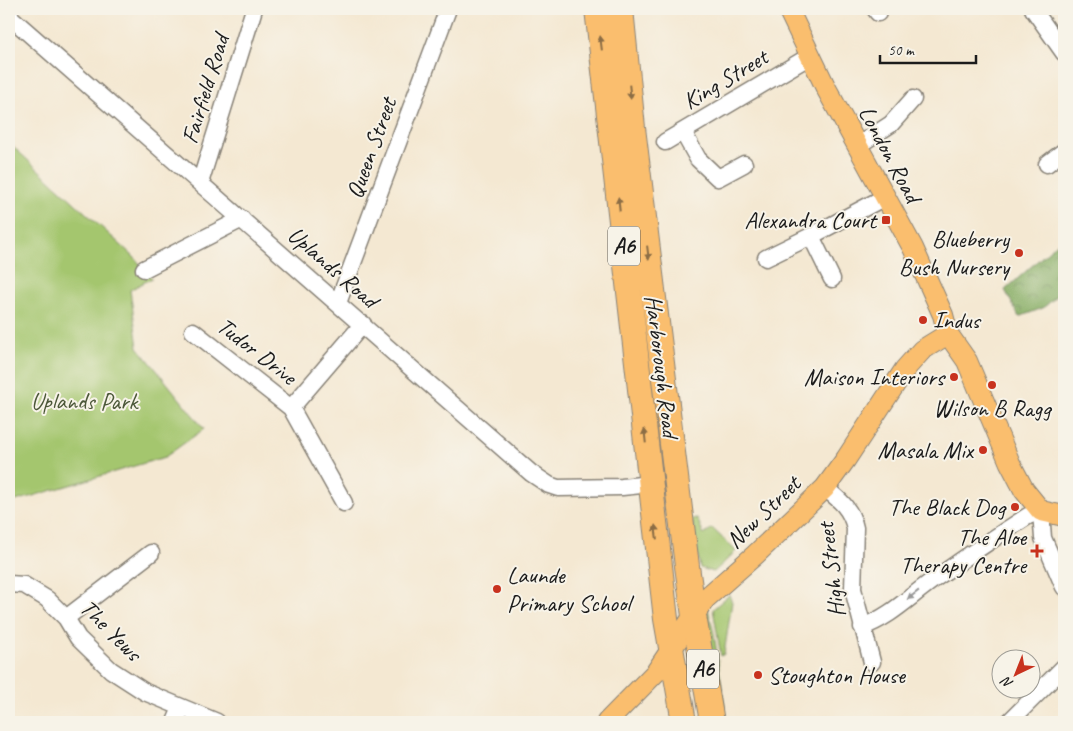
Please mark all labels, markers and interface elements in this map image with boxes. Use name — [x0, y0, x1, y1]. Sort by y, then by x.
street label: Fairfield Road — [174, 28, 237, 147]
scale bar — [880, 32, 977, 64]
one-way arrow — [597, 35, 605, 51]
street label: King Street — [677, 41, 775, 116]
text: 50 m — [888, 41, 915, 60]
one-way arrow — [626, 84, 634, 100]
street label: Queen Street — [339, 92, 404, 202]
street label: London Road — [852, 101, 930, 211]
one-way arrow — [615, 196, 623, 212]
place label: Alexandra Court — [744, 205, 878, 235]
marker: Alexandra Court — [880, 214, 892, 226]
street label: Uplands Road — [282, 220, 387, 317]
place label: Blueberry Bush Nursery — [899, 224, 1011, 282]
road number: A6 — [608, 227, 640, 266]
one-way arrow — [644, 246, 652, 262]
marker: Blueberry Bush Nursery — [1013, 247, 1025, 259]
street label: Harborough Road — [638, 293, 686, 442]
place label: Indus — [933, 305, 981, 335]
street label: Tudor Drive — [211, 311, 305, 393]
marker: Indus — [917, 314, 929, 326]
place label: Maison Interiors — [804, 362, 947, 392]
marker: Maison Interiors — [948, 371, 960, 383]
marker: Wilson B Ragg — [986, 379, 998, 391]
park label: Uplands Park — [31, 386, 140, 416]
place label: Wilson B Ragg — [934, 393, 1053, 423]
one-way arrow — [641, 427, 649, 443]
place label: Masala Mix — [877, 435, 975, 465]
marker: Masala Mix — [977, 444, 989, 456]
street label: New Street — [719, 468, 808, 555]
place label: The Black Dog — [888, 492, 1007, 522]
marker: The Black Dog — [1009, 501, 1021, 513]
street label: High Street — [810, 519, 852, 619]
place label: The Aloe Therapy Centre — [900, 522, 1028, 580]
one-way arrow — [652, 523, 660, 539]
marker: The Aloe Therapy Centre — [1030, 544, 1044, 558]
place label: Launde Primary School — [507, 560, 634, 618]
marker: Launde Primary School — [491, 583, 503, 595]
one-way arrow — [907, 590, 920, 601]
street label: The Yews — [74, 593, 149, 668]
north arrow — [990, 648, 1040, 698]
road number: A6 — [687, 650, 719, 689]
place label: Stoughton House — [768, 660, 907, 690]
marker: Stoughton House — [752, 669, 764, 681]
text: N — [997, 672, 1016, 692]

